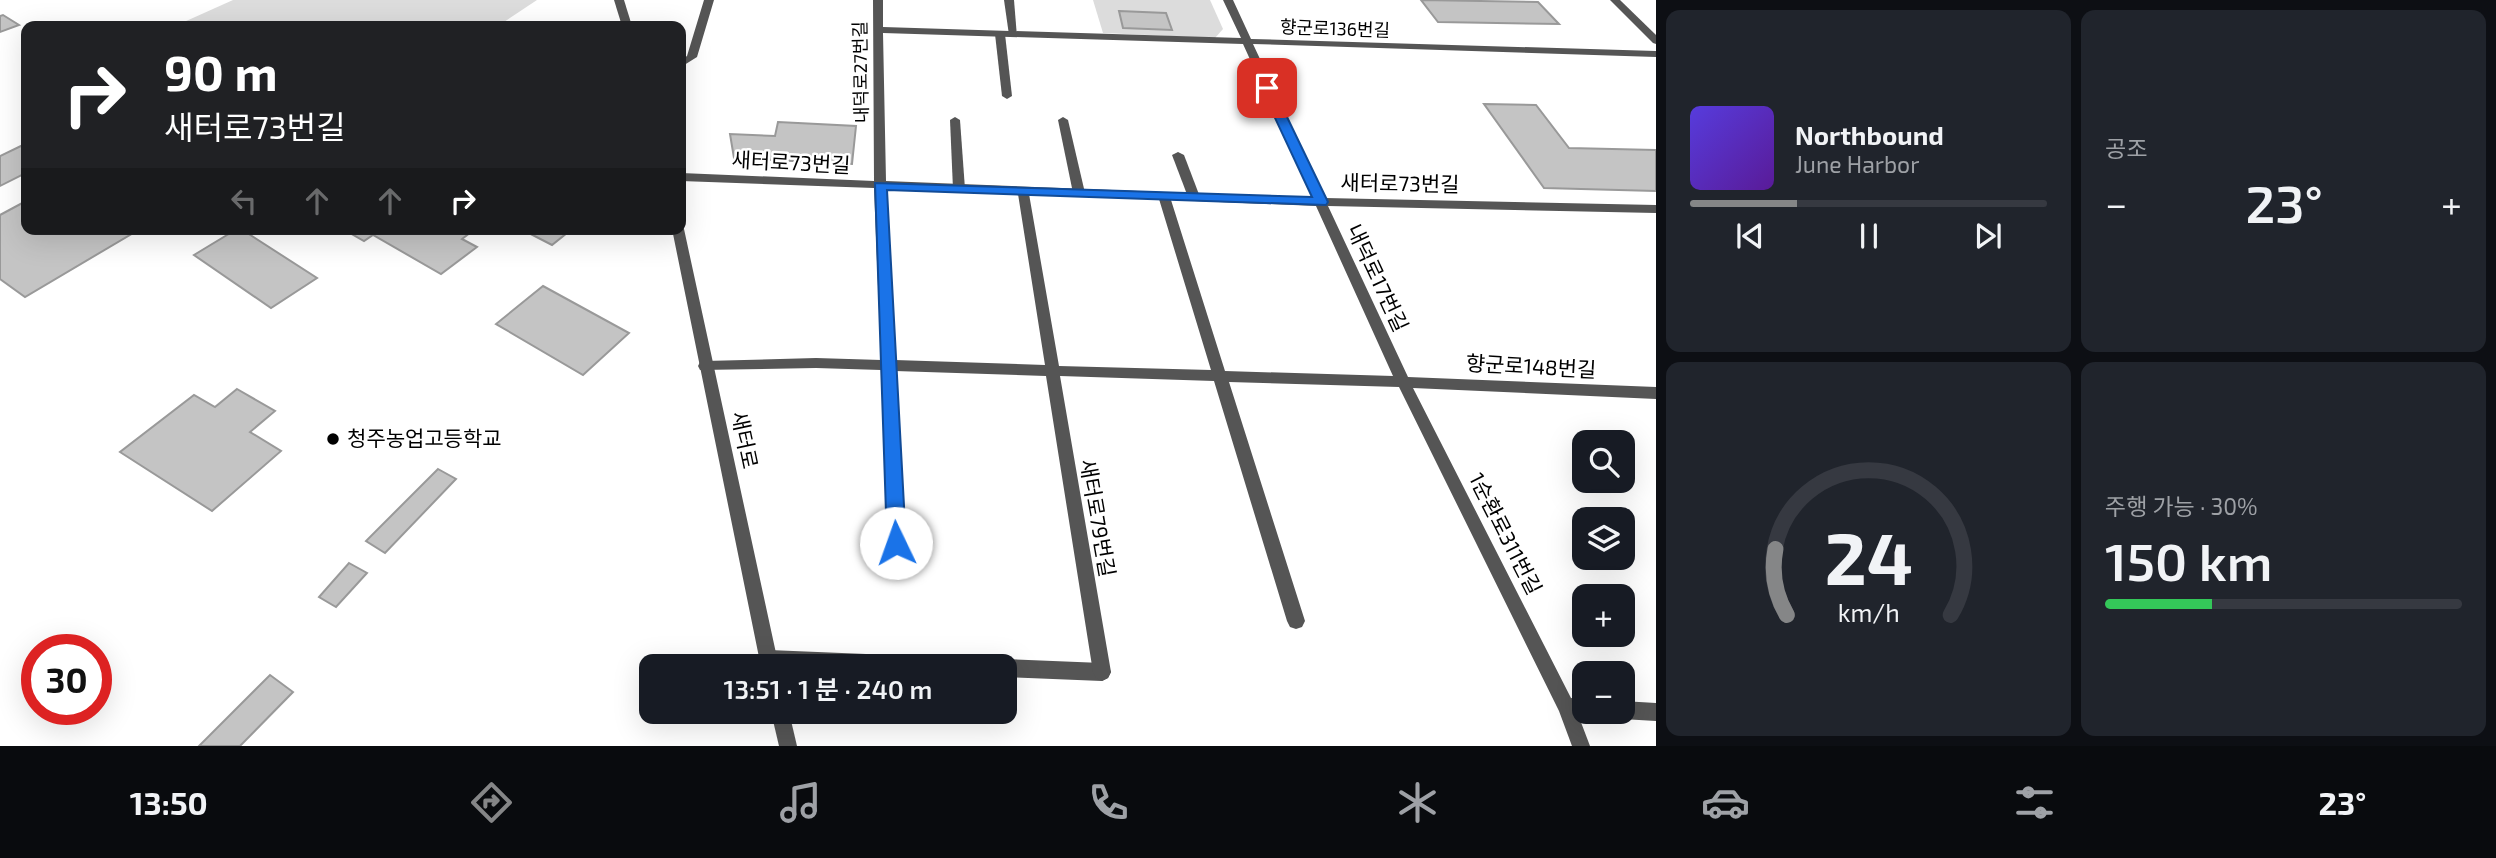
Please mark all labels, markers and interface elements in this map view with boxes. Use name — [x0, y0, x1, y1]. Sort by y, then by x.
street label: 향군로136번길 — [1280, 15, 1391, 41]
street label: 내덕로27번길 — [848, 21, 872, 123]
text: 90 m — [164, 42, 278, 101]
icon: right — [49, 49, 140, 140]
pin — [1237, 58, 1297, 118]
icon: arrive — [1248, 69, 1286, 107]
text: 새터로73번길 — [164, 107, 345, 145]
text: Northbound — [1795, 119, 1944, 150]
text: 공조 — [2105, 134, 2147, 162]
street label: 새터로73번길 — [731, 146, 851, 177]
text: June Harbor — [1795, 150, 1919, 178]
street label: 새터로73번길 — [1340, 169, 1460, 196]
text: 23° — [2245, 171, 2323, 233]
text: − — [2105, 180, 2127, 226]
text: + — [2441, 180, 2462, 226]
icon: left — [225, 182, 263, 220]
icon: ahead — [298, 182, 336, 220]
icon: ahead — [371, 182, 409, 220]
icon: right — [444, 182, 482, 220]
icon: previous — [1731, 217, 1769, 255]
icon: pause — [1850, 217, 1888, 255]
icon: next — [1969, 217, 2007, 255]
street label: 내덕로17번길 — [1343, 220, 1414, 335]
street label: 향군로148번길 — [1465, 350, 1597, 381]
street label: 새터로 — [727, 409, 764, 471]
place label: 청주농업고등학교 — [347, 425, 502, 450]
map controls — [1572, 430, 1635, 724]
button: search — [1572, 430, 1635, 493]
marker: 청주농업고등학교 — [325, 431, 341, 447]
street label: 새터로79번길 — [1076, 457, 1121, 579]
street label: 1순환로311번길 — [1465, 468, 1548, 598]
text: 주행 가능 · 30% — [2105, 492, 2258, 520]
position arrow — [859, 506, 933, 580]
button: layers — [1572, 507, 1635, 570]
text: 24 — [1824, 512, 1913, 600]
text: 150 km — [2105, 529, 2272, 591]
button: + — [1572, 584, 1635, 647]
text: km/h — [1837, 597, 1900, 627]
speed limit sign: 30 — [21, 634, 112, 725]
button: − — [1572, 661, 1635, 724]
text: 13:51 · 1 분 · 240 m — [724, 673, 932, 704]
icon: directions — [467, 778, 516, 827]
icon: music — [776, 778, 825, 827]
icon: phone — [1084, 778, 1133, 827]
icon: climate — [1393, 778, 1442, 827]
icon: car — [1701, 778, 1750, 827]
icon: filters — [2010, 778, 2059, 827]
text: 13:50 — [130, 783, 208, 821]
text: 23° — [2318, 783, 2366, 821]

